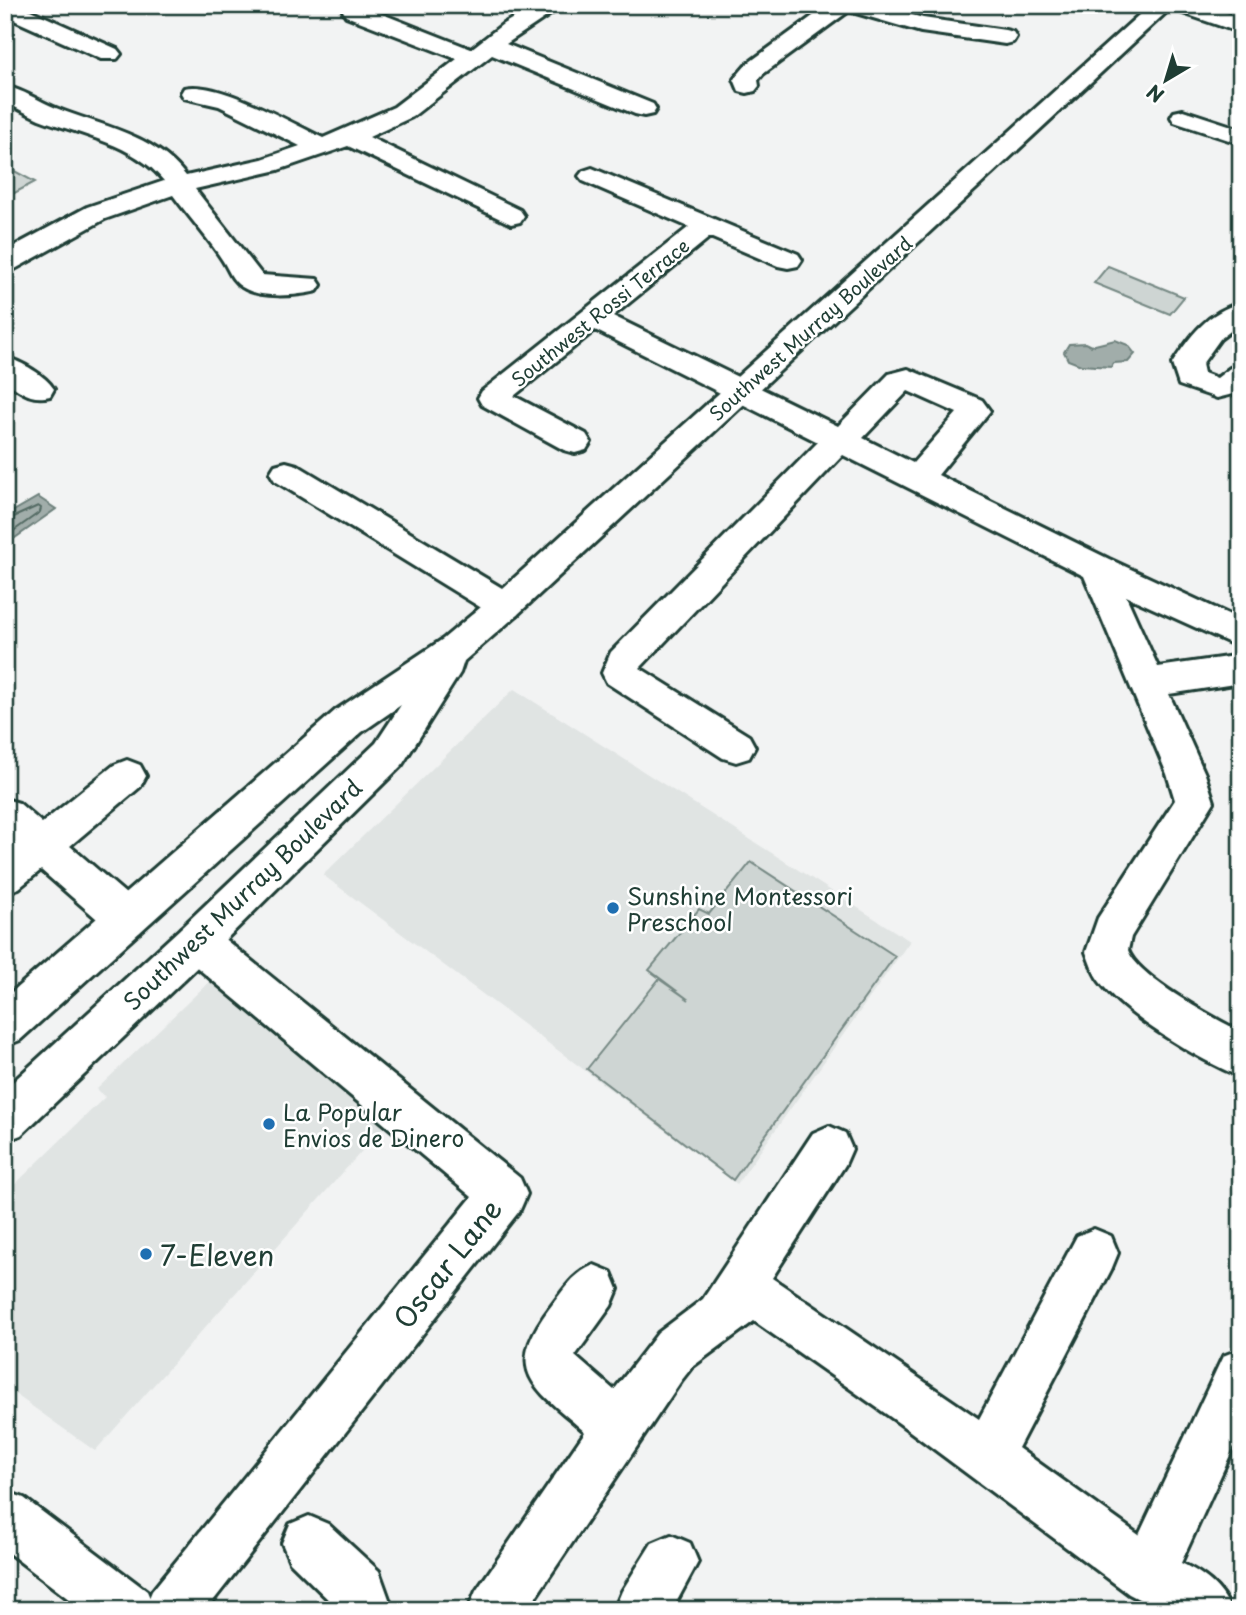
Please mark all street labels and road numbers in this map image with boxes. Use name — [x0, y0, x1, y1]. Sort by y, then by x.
street label: Southwest Murray Boulevard — [702, 229, 918, 427]
street label: Southwest Rossi Terrace — [505, 231, 695, 393]
street label: Southwest Murray Boulevard — [115, 770, 369, 1018]
street label: Oscar Lane — [382, 1189, 512, 1337]

